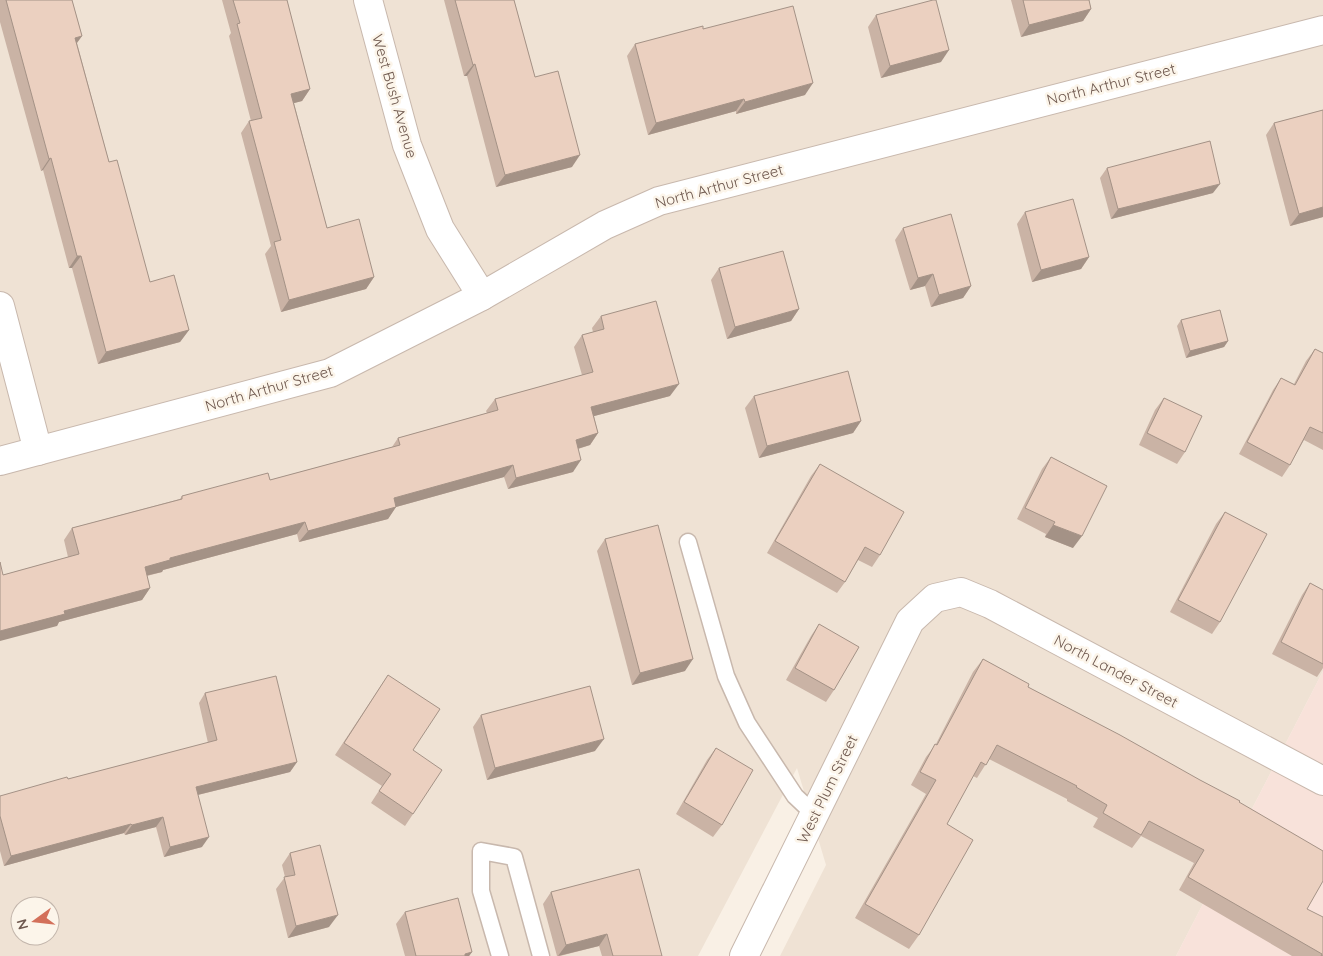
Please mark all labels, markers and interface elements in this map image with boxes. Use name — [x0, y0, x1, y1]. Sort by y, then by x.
street label: West Bush Avenue — [368, 32, 422, 160]
street label: North Arthur Street — [1045, 59, 1177, 109]
street label: North Arthur Street — [653, 160, 785, 212]
street label: North Arthur Street — [203, 361, 335, 415]
street label: North Lander Street — [1051, 630, 1181, 712]
street label: West Plum Street — [792, 732, 862, 846]
north arrow — [10, 896, 60, 946]
text: N — [12, 917, 32, 932]

